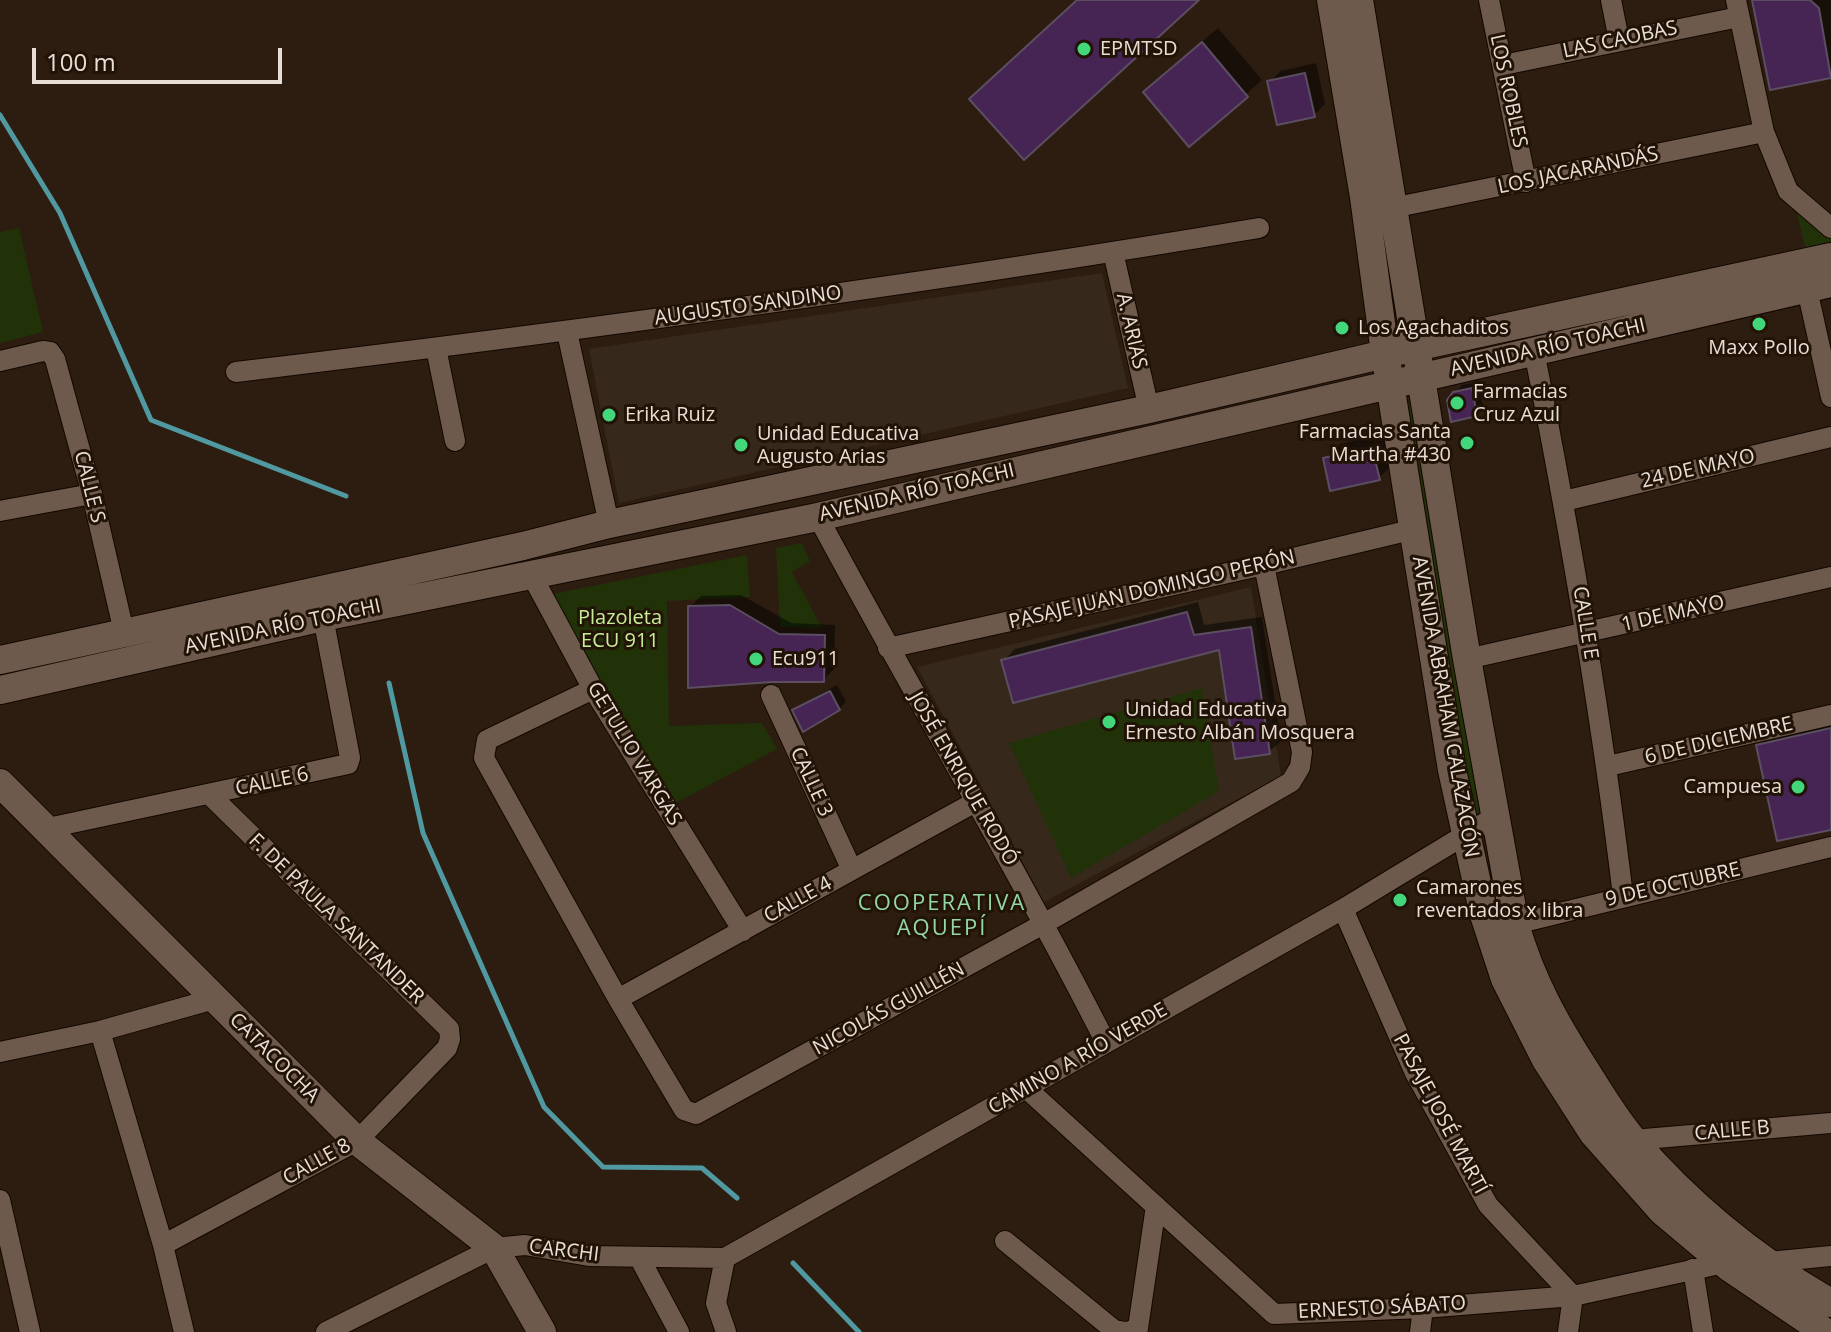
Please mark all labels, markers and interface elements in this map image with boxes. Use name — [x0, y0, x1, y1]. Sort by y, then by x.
street label: LAS CAOBAS — [1560, 16, 1680, 64]
scale bar — [36, 32, 286, 82]
street label: LOS ROBLES — [1484, 32, 1532, 150]
place label: EPMTSD — [1100, 37, 1178, 61]
marker: EPMTSD — [1075, 40, 1093, 58]
text: 100 m — [46, 45, 116, 78]
street label: LOS JACARANDÁS — [1495, 142, 1661, 200]
street label: AUGUSTO SANDINO — [653, 281, 843, 331]
street label: A. ARIAS — [1111, 291, 1151, 371]
street label: AVENIDA RÍO TOACHI — [1448, 314, 1648, 382]
marker: Maxx Pollo — [1750, 315, 1768, 333]
place label: Los Agachaditos — [1358, 316, 1509, 340]
marker: Los Agachaditos — [1333, 319, 1351, 337]
place label: Maxx Pollo — [1708, 336, 1810, 360]
place label: Farmacias Cruz Azul — [1473, 380, 1568, 427]
marker: Farmacias Cruz Azul — [1448, 394, 1466, 412]
place label: Erika Ruiz — [625, 403, 715, 427]
marker: Erika Ruiz — [600, 406, 618, 424]
place label: Farmacias Santa Martha #430 — [1299, 420, 1451, 467]
place label: Unidad Educativa Augusto Arias — [757, 422, 919, 469]
marker: Farmacias Santa Martha #430 — [1458, 434, 1476, 452]
marker: Unidad Educativa Augusto Arias — [732, 436, 750, 454]
street label: 24 DE MAYO — [1639, 444, 1757, 494]
street label: CALLE S — [68, 448, 110, 526]
street label: AVENIDA RÍO TOACHI — [817, 459, 1017, 527]
street label: PASAJE JUAN DOMINGO PERÓN — [1007, 545, 1297, 635]
street label: AVENIDA ABRAHAM CALAZACÓN — [1407, 555, 1483, 859]
street label: CALLE E — [1567, 585, 1603, 661]
street label: 1 DE MAYO — [1619, 591, 1727, 637]
street label: AVENIDA RÍO TOACHI — [183, 595, 383, 659]
park label: Plazoleta ECU 911 — [578, 606, 662, 653]
place label: Ecu911 — [772, 647, 839, 671]
marker: Ecu911 — [747, 650, 765, 668]
street label: GETULIO VARGAS — [582, 678, 686, 830]
street label: JOSÉ ENRIQUE RODÓ — [903, 688, 1023, 870]
place label: Unidad Educativa Ernesto Albán Mosquera — [1125, 698, 1355, 745]
street label: 6 DE DICIEMBRE — [1643, 712, 1795, 770]
marker: Unidad Educativa Ernesto Albán Mosquera — [1100, 713, 1118, 731]
street label: CALLE 3 — [785, 743, 837, 821]
street label: CALLE 6 — [233, 763, 311, 801]
place label: Campuesa — [1683, 775, 1782, 799]
marker: Campuesa — [1789, 778, 1807, 796]
street label: F. DE PAULA SANTANDER — [243, 829, 429, 1009]
street label: 9 DE OCTUBRE — [1603, 858, 1743, 912]
street label: CALLE 4 — [760, 872, 836, 928]
place label: Camarones reventados x libra — [1416, 876, 1583, 923]
district label: COOPERATIVA AQUEPÍ — [858, 891, 1026, 942]
marker: Camarones reventados x libra — [1391, 891, 1409, 909]
street label: NICOLÁS GUILLÉN — [809, 957, 969, 1061]
street label: CAMINO A RÍO VERDE — [984, 998, 1172, 1120]
street label: CATACOCHA — [224, 1008, 324, 1108]
street label: PASAJE JOSÉ MARTÍ — [1388, 1030, 1492, 1198]
street label: CALLE B — [1693, 1116, 1771, 1146]
street label: CALLE 8 — [279, 1134, 355, 1190]
street label: CARCHI — [528, 1235, 600, 1267]
street label: ERNESTO SÁBATO — [1297, 1292, 1467, 1324]

